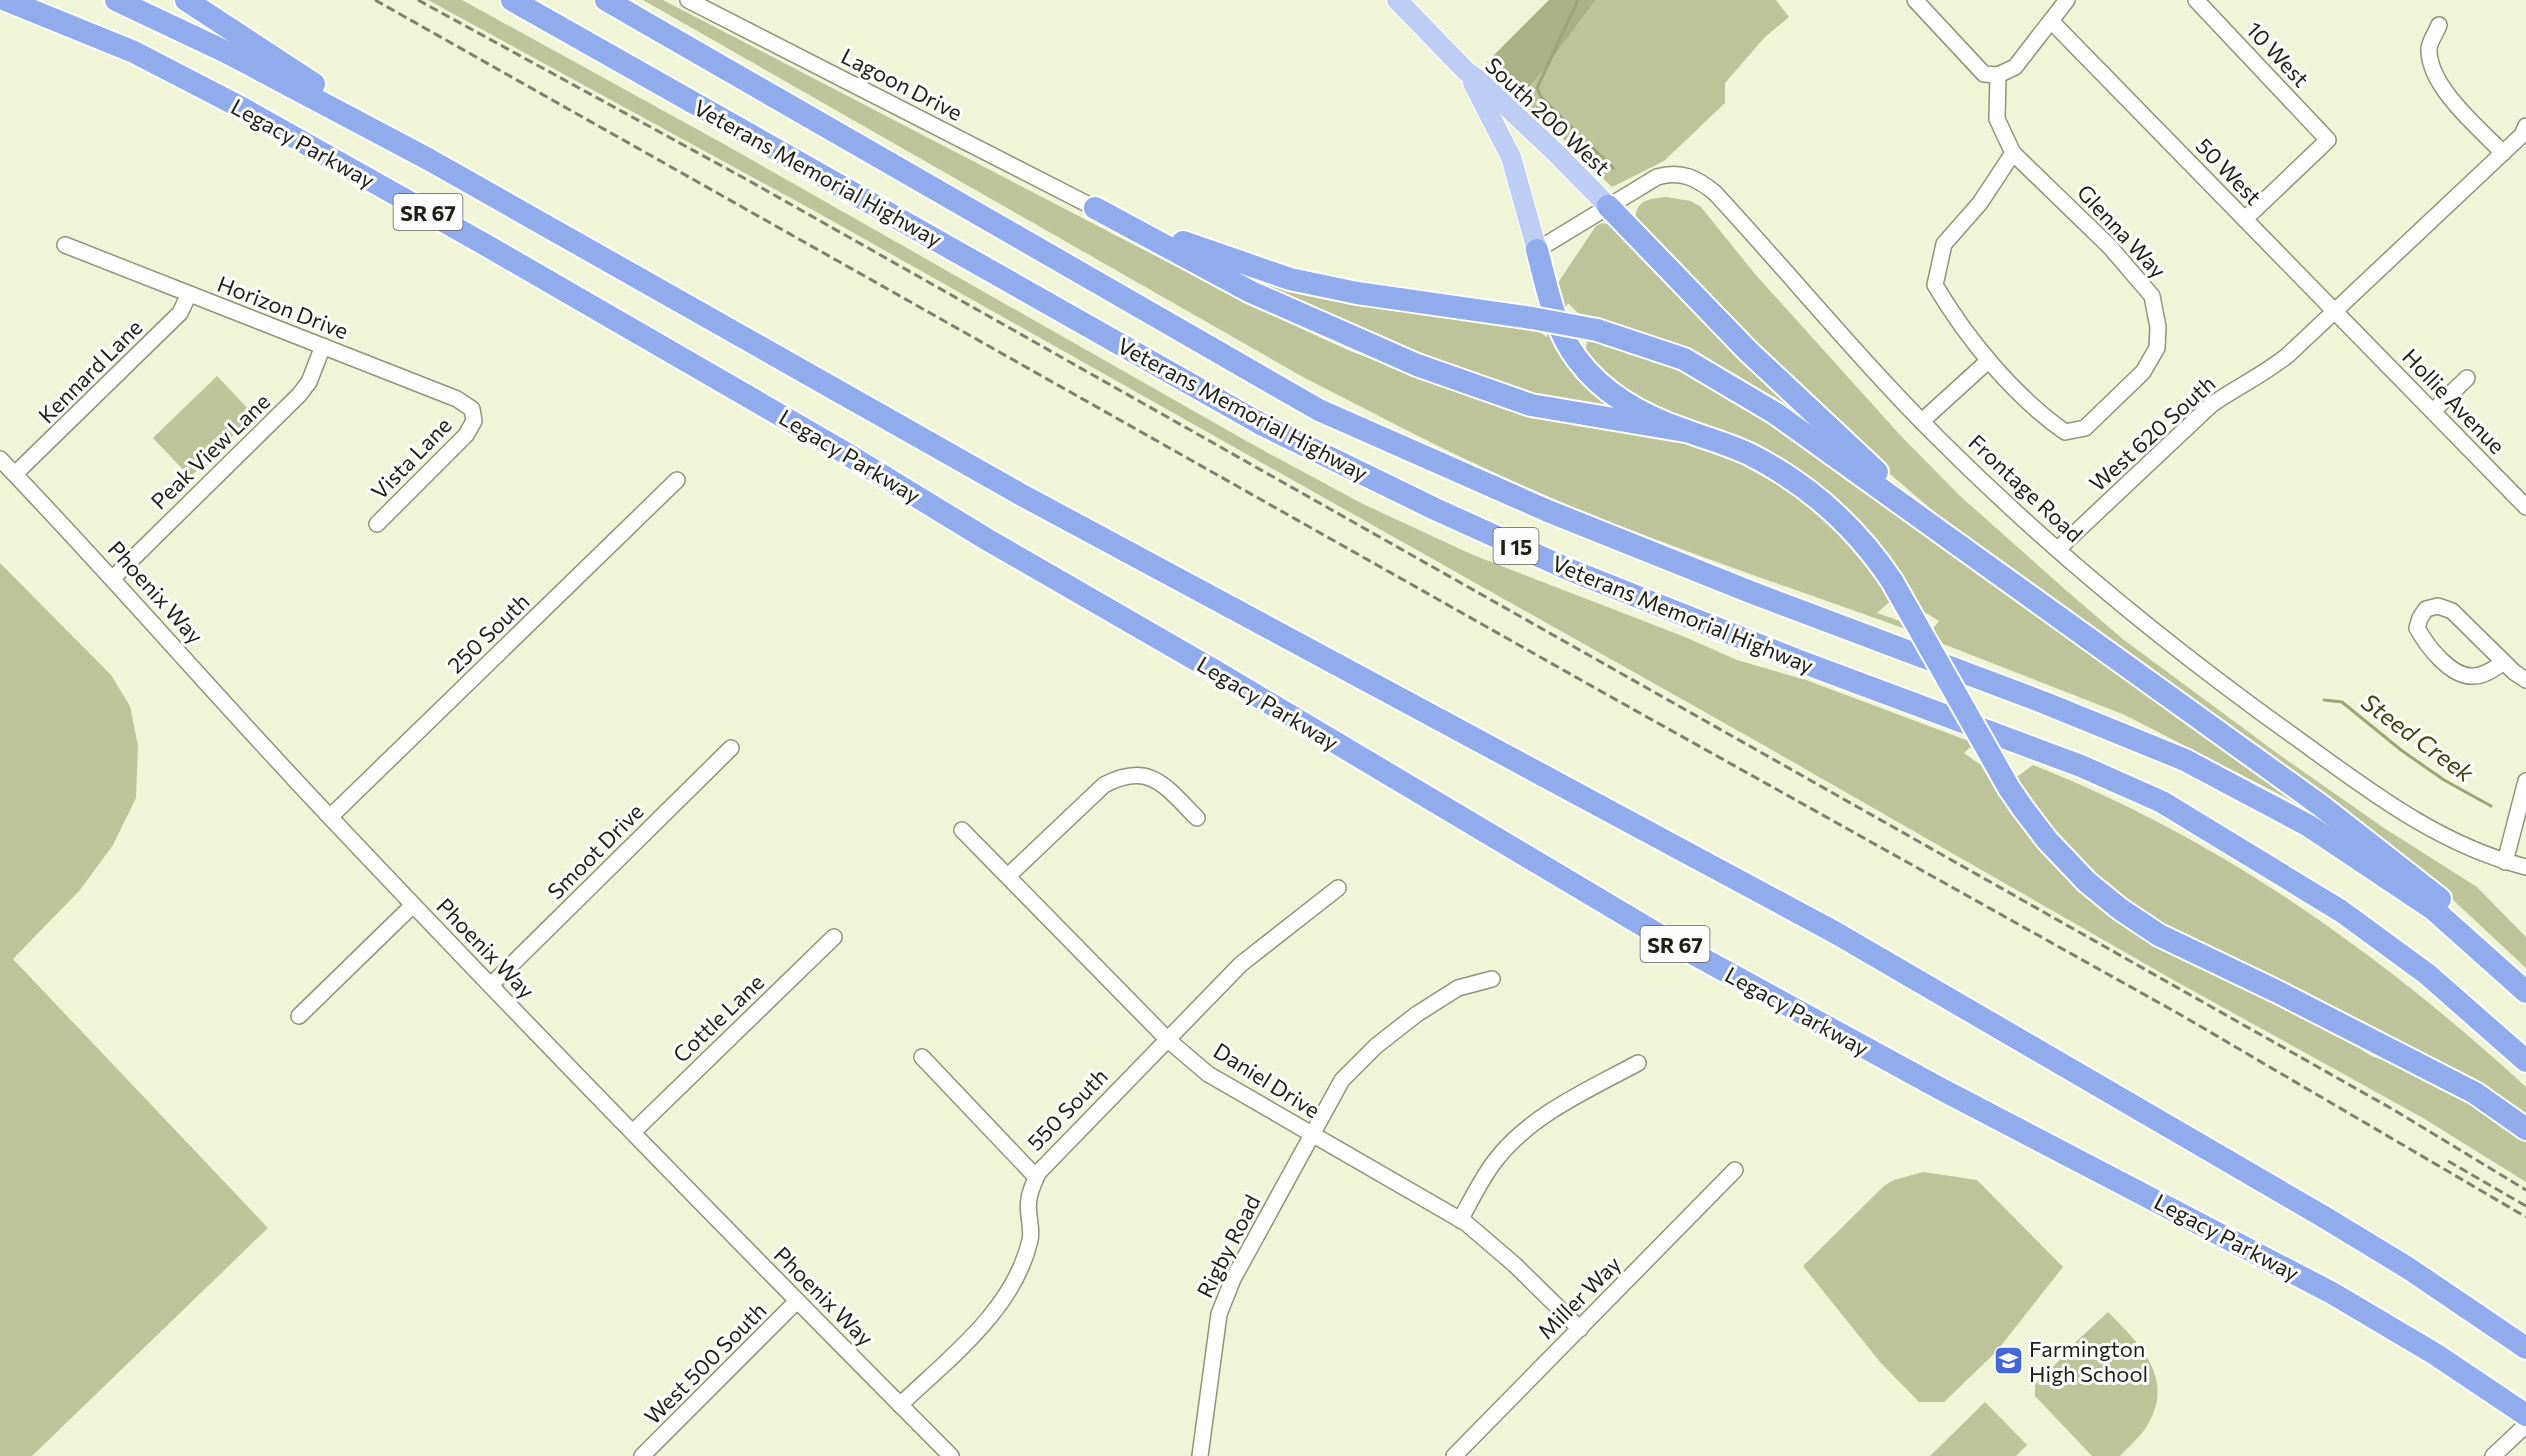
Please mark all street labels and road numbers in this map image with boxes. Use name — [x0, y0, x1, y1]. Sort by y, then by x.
street label: 10 West — [2241, 16, 2315, 92]
street label: Lagoon Drive — [837, 42, 967, 126]
street label: South 200 West — [1480, 51, 1616, 181]
street label: Legacy Parkway — [226, 92, 380, 194]
street label: Veterans Memorial Highway — [689, 93, 947, 253]
street label: 50 West — [2191, 132, 2267, 210]
street label: Glenna Way — [2072, 179, 2172, 283]
road number: SR 67 — [394, 194, 462, 230]
street label: Horizon Drive — [214, 270, 352, 344]
street label: Kennard Lane — [32, 313, 148, 429]
street label: Veterans Memorial Highway — [1113, 331, 1373, 487]
street label: Hollie Avenue — [2397, 343, 2511, 459]
street label: West 620 South — [2084, 370, 2220, 496]
street label: Peak View Lane — [145, 387, 275, 515]
street label: Legacy Parkway — [774, 403, 926, 509]
street label: Vista Lane — [365, 411, 457, 505]
street label: Frontage Road — [1963, 428, 2089, 548]
road number: I 15 — [1494, 528, 1538, 564]
street label: Phoenix Way — [103, 535, 209, 649]
street label: Veterans Memorial Highway — [1548, 549, 1818, 679]
street label: 250 South — [441, 587, 535, 679]
street label: Legacy Parkway — [1192, 650, 1344, 756]
street label: Smoot Drive — [541, 797, 649, 905]
street label: Phoenix Way — [431, 892, 541, 1004]
road number: SR 67 — [1640, 926, 1710, 962]
street label: Legacy Parkway — [1720, 960, 1874, 1062]
street label: Cottle Lane — [667, 968, 769, 1068]
street label: Daniel Drive — [1209, 1037, 1325, 1123]
street label: 550 South — [1021, 1062, 1113, 1156]
street label: Legacy Parkway — [2150, 1188, 2304, 1286]
street label: Rigby Road — [1191, 1190, 1265, 1302]
street label: Phoenix Way — [769, 1241, 879, 1351]
street label: Miller Way — [1532, 1250, 1626, 1344]
street label: West 500 South — [638, 1296, 772, 1430]

